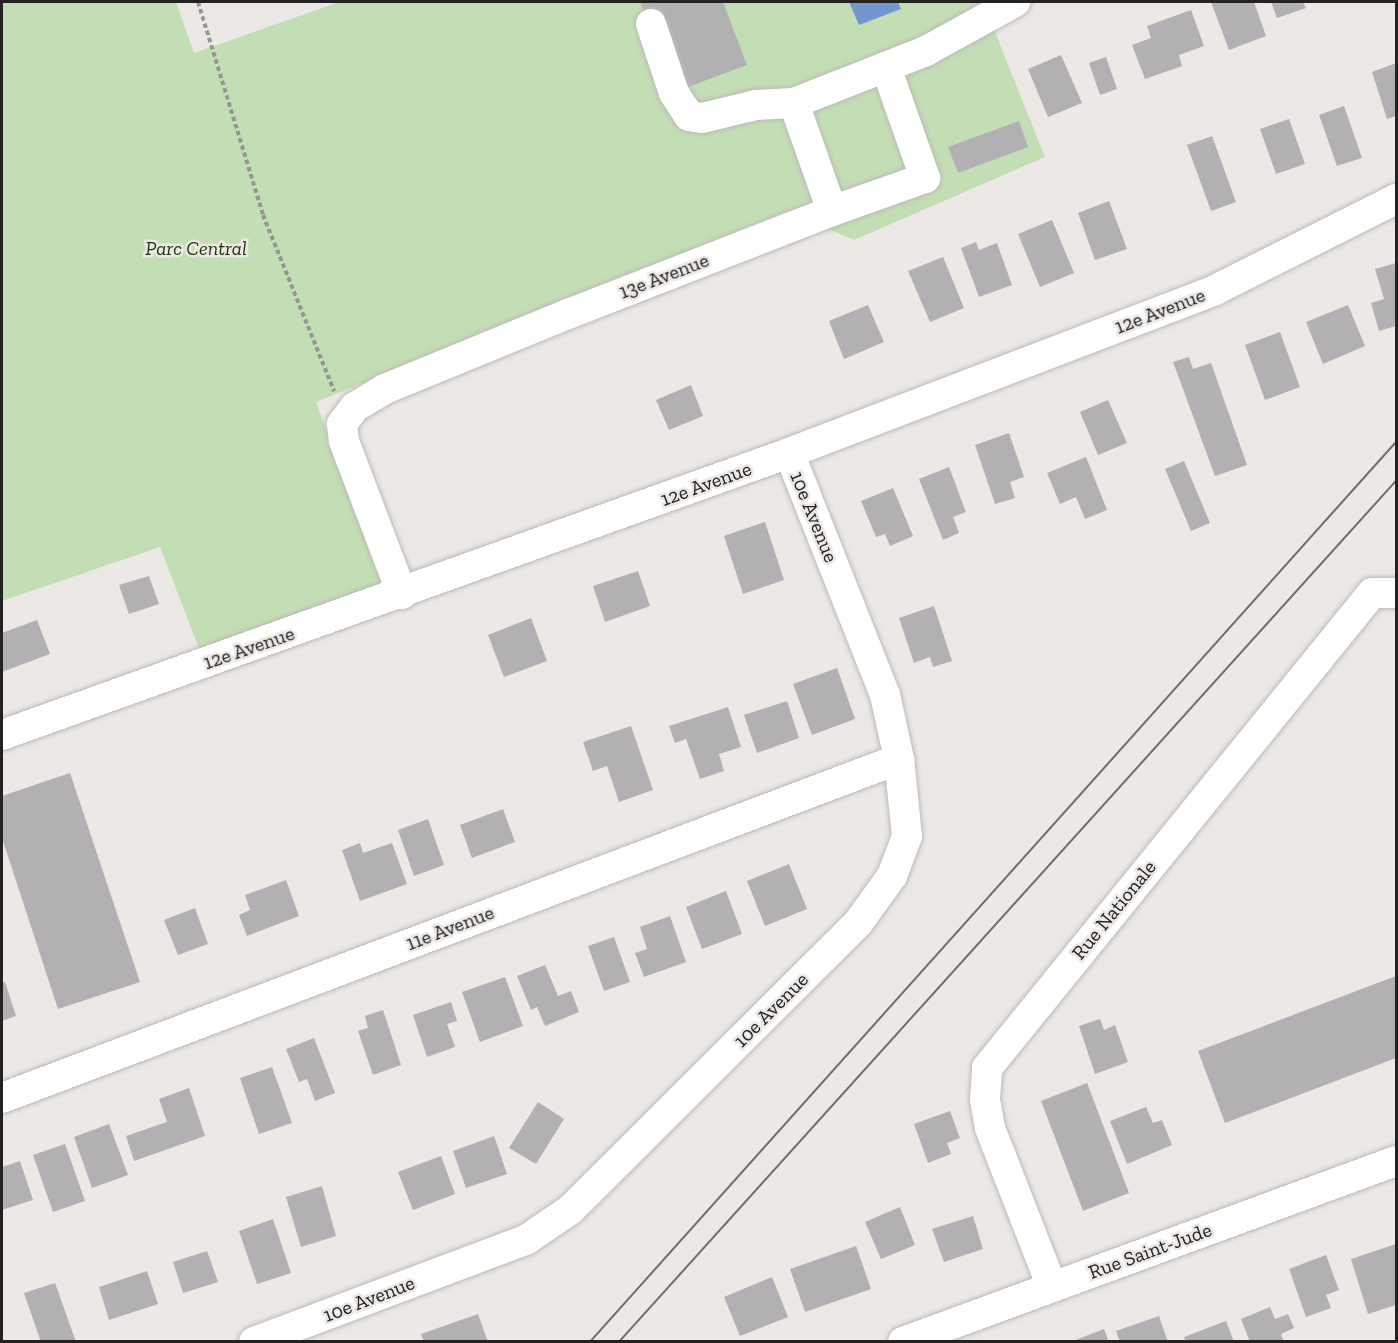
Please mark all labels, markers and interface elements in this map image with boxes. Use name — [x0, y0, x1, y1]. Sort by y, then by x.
park label: Parc Central — [145, 236, 247, 260]
street label: 13e Avenue — [615, 248, 713, 304]
street label: 12e Avenue — [1111, 283, 1209, 339]
street label: 12e Avenue — [657, 456, 755, 512]
street label: 10e Avenue — [785, 468, 843, 566]
street label: 12e Avenue — [200, 621, 298, 675]
street label: Rue Nationale — [1067, 856, 1161, 964]
street label: 11e Avenue — [402, 900, 498, 956]
street label: 10e Avenue — [728, 967, 814, 1053]
street label: Rue Saint-Jude — [1085, 1218, 1215, 1284]
street label: 10e Avenue — [320, 1271, 418, 1327]

